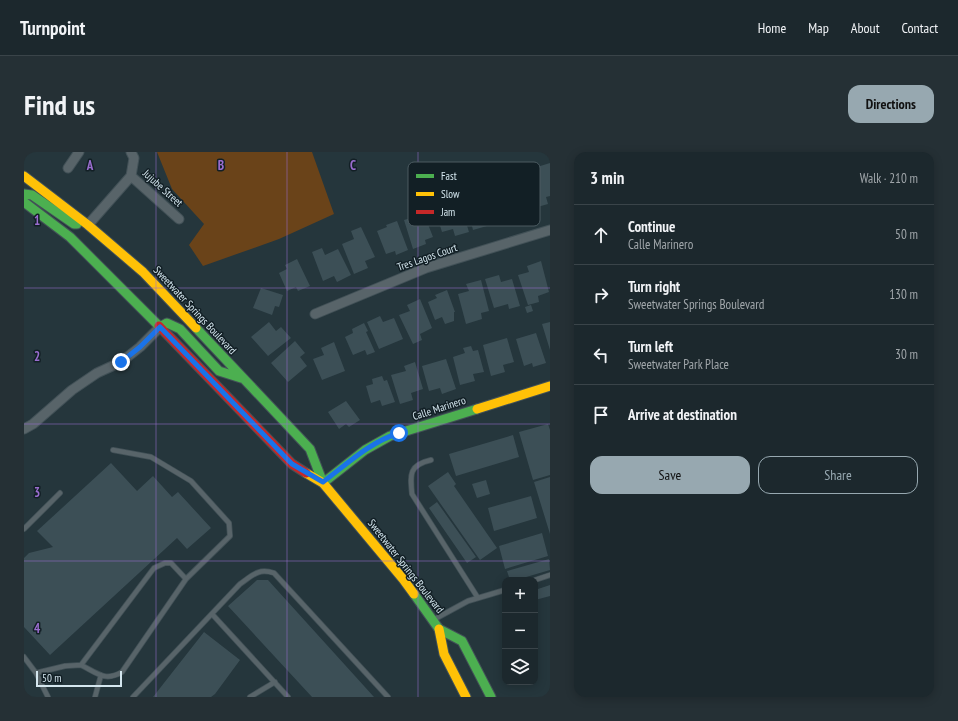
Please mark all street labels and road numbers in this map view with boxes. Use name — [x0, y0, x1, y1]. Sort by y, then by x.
street label: Jujube Street — [139, 166, 186, 210]
street label: Tres Lagos Court — [395, 240, 459, 274]
street label: Sweetwater Springs Boulevard — [151, 263, 240, 357]
street label: Calle Marinero — [411, 393, 468, 423]
street label: Sweetwater Springs Boulevard — [365, 516, 447, 616]

